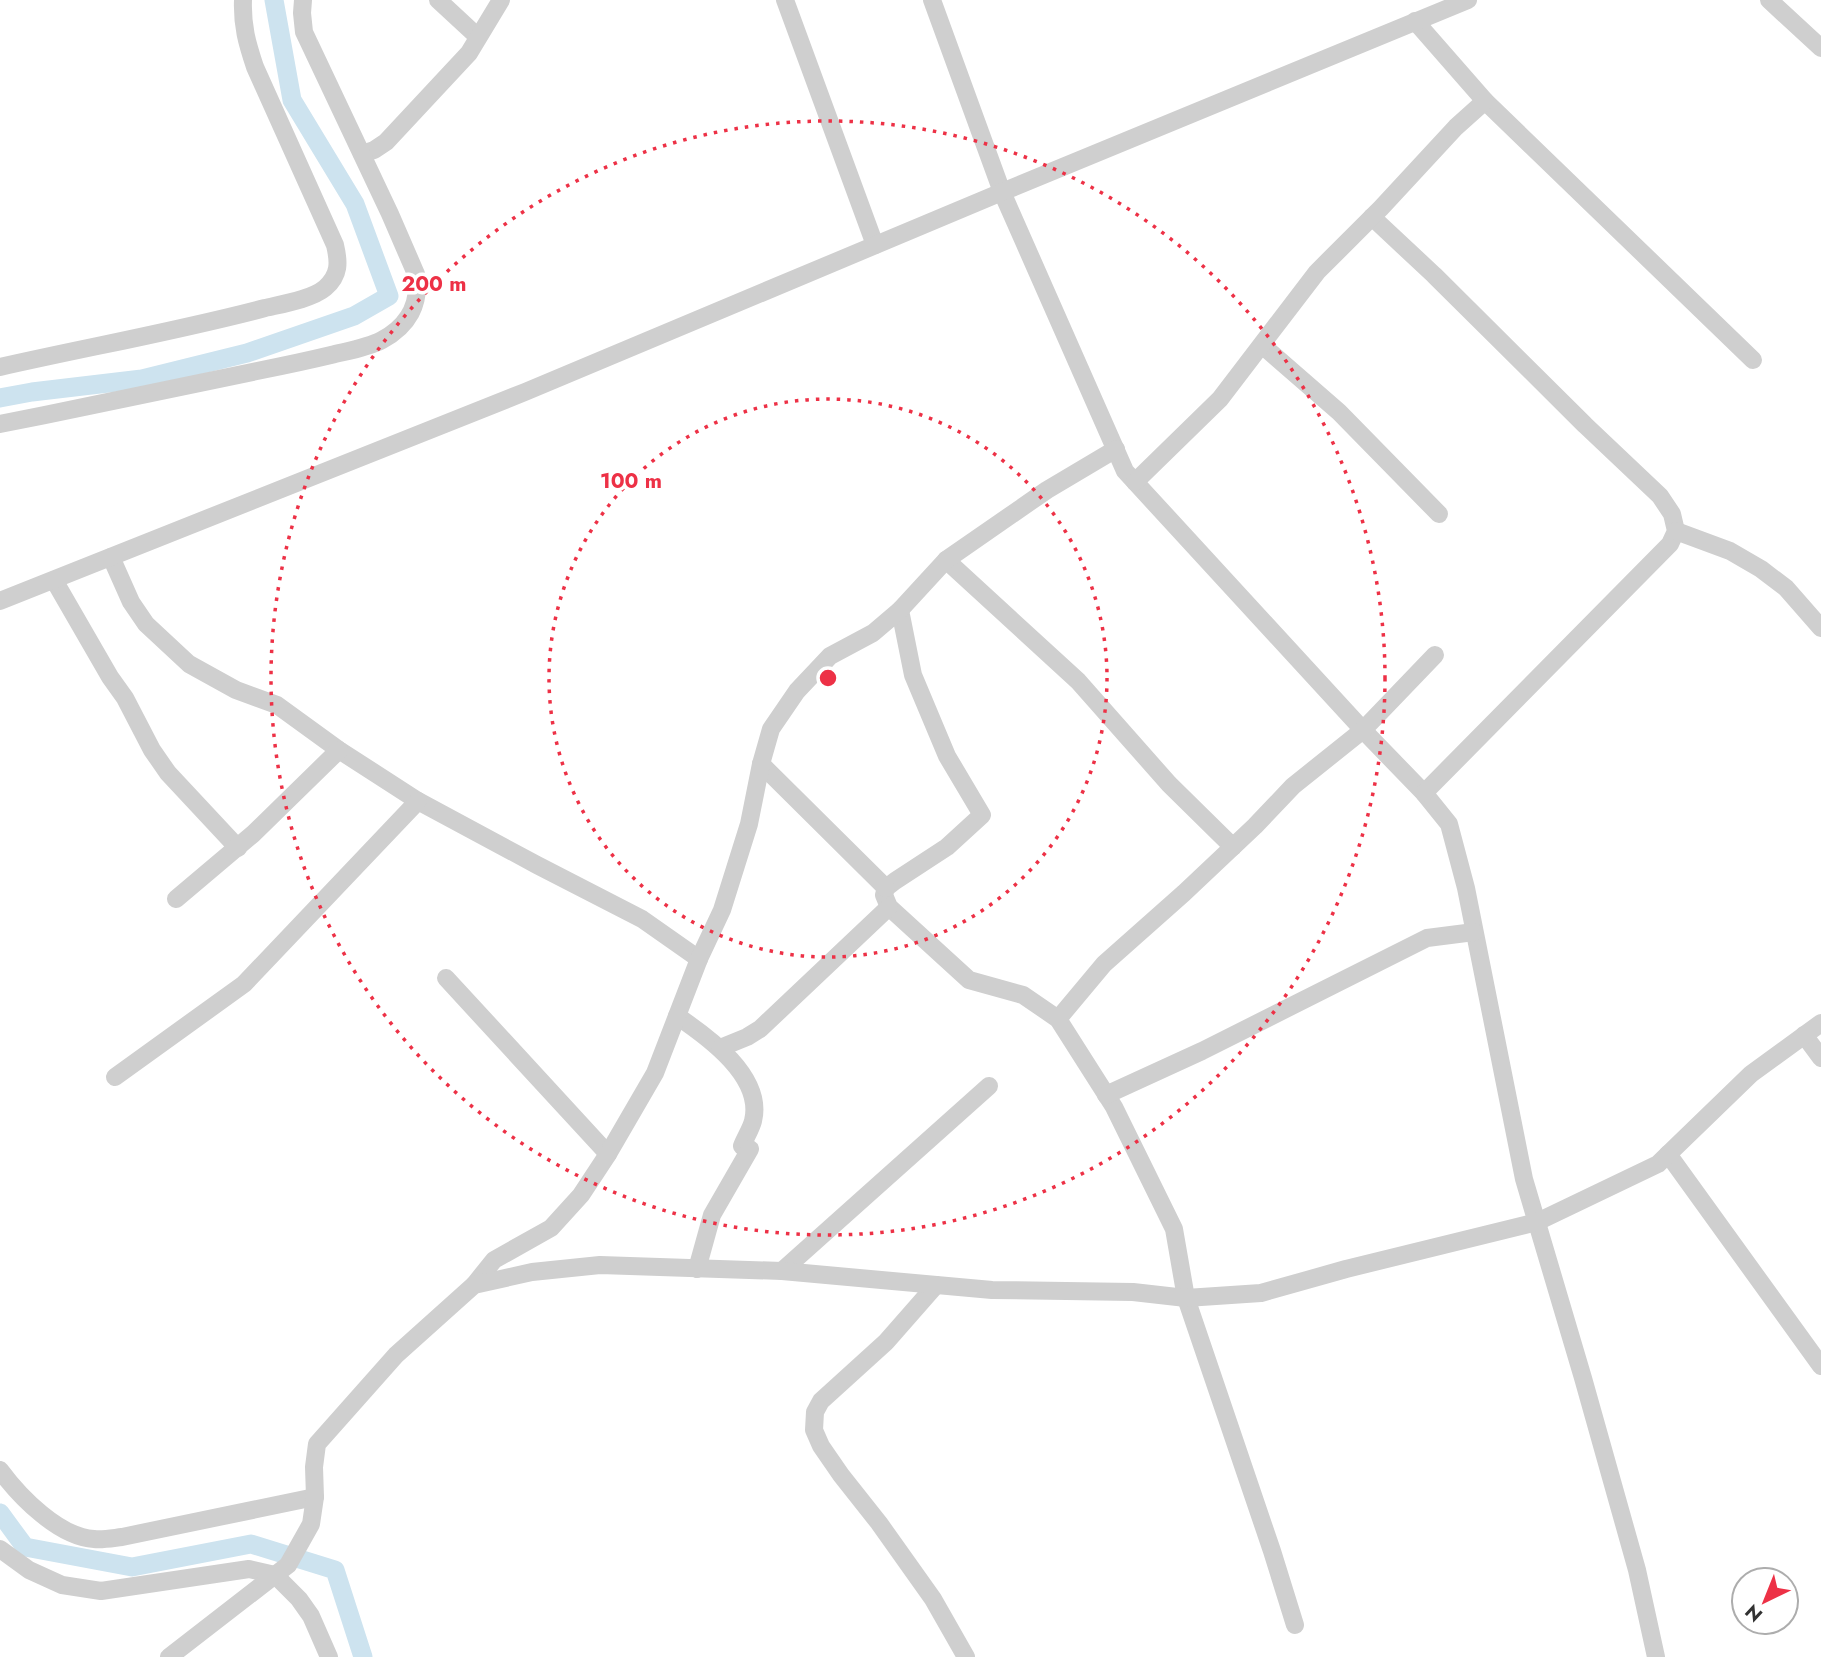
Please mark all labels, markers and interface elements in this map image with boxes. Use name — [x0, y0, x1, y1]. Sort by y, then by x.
text: 200 m — [401, 269, 467, 299]
text: 100 m — [600, 466, 662, 496]
centre of rings — [816, 666, 840, 690]
north arrow — [1730, 1566, 1800, 1636]
text: N — [1739, 1598, 1768, 1628]

